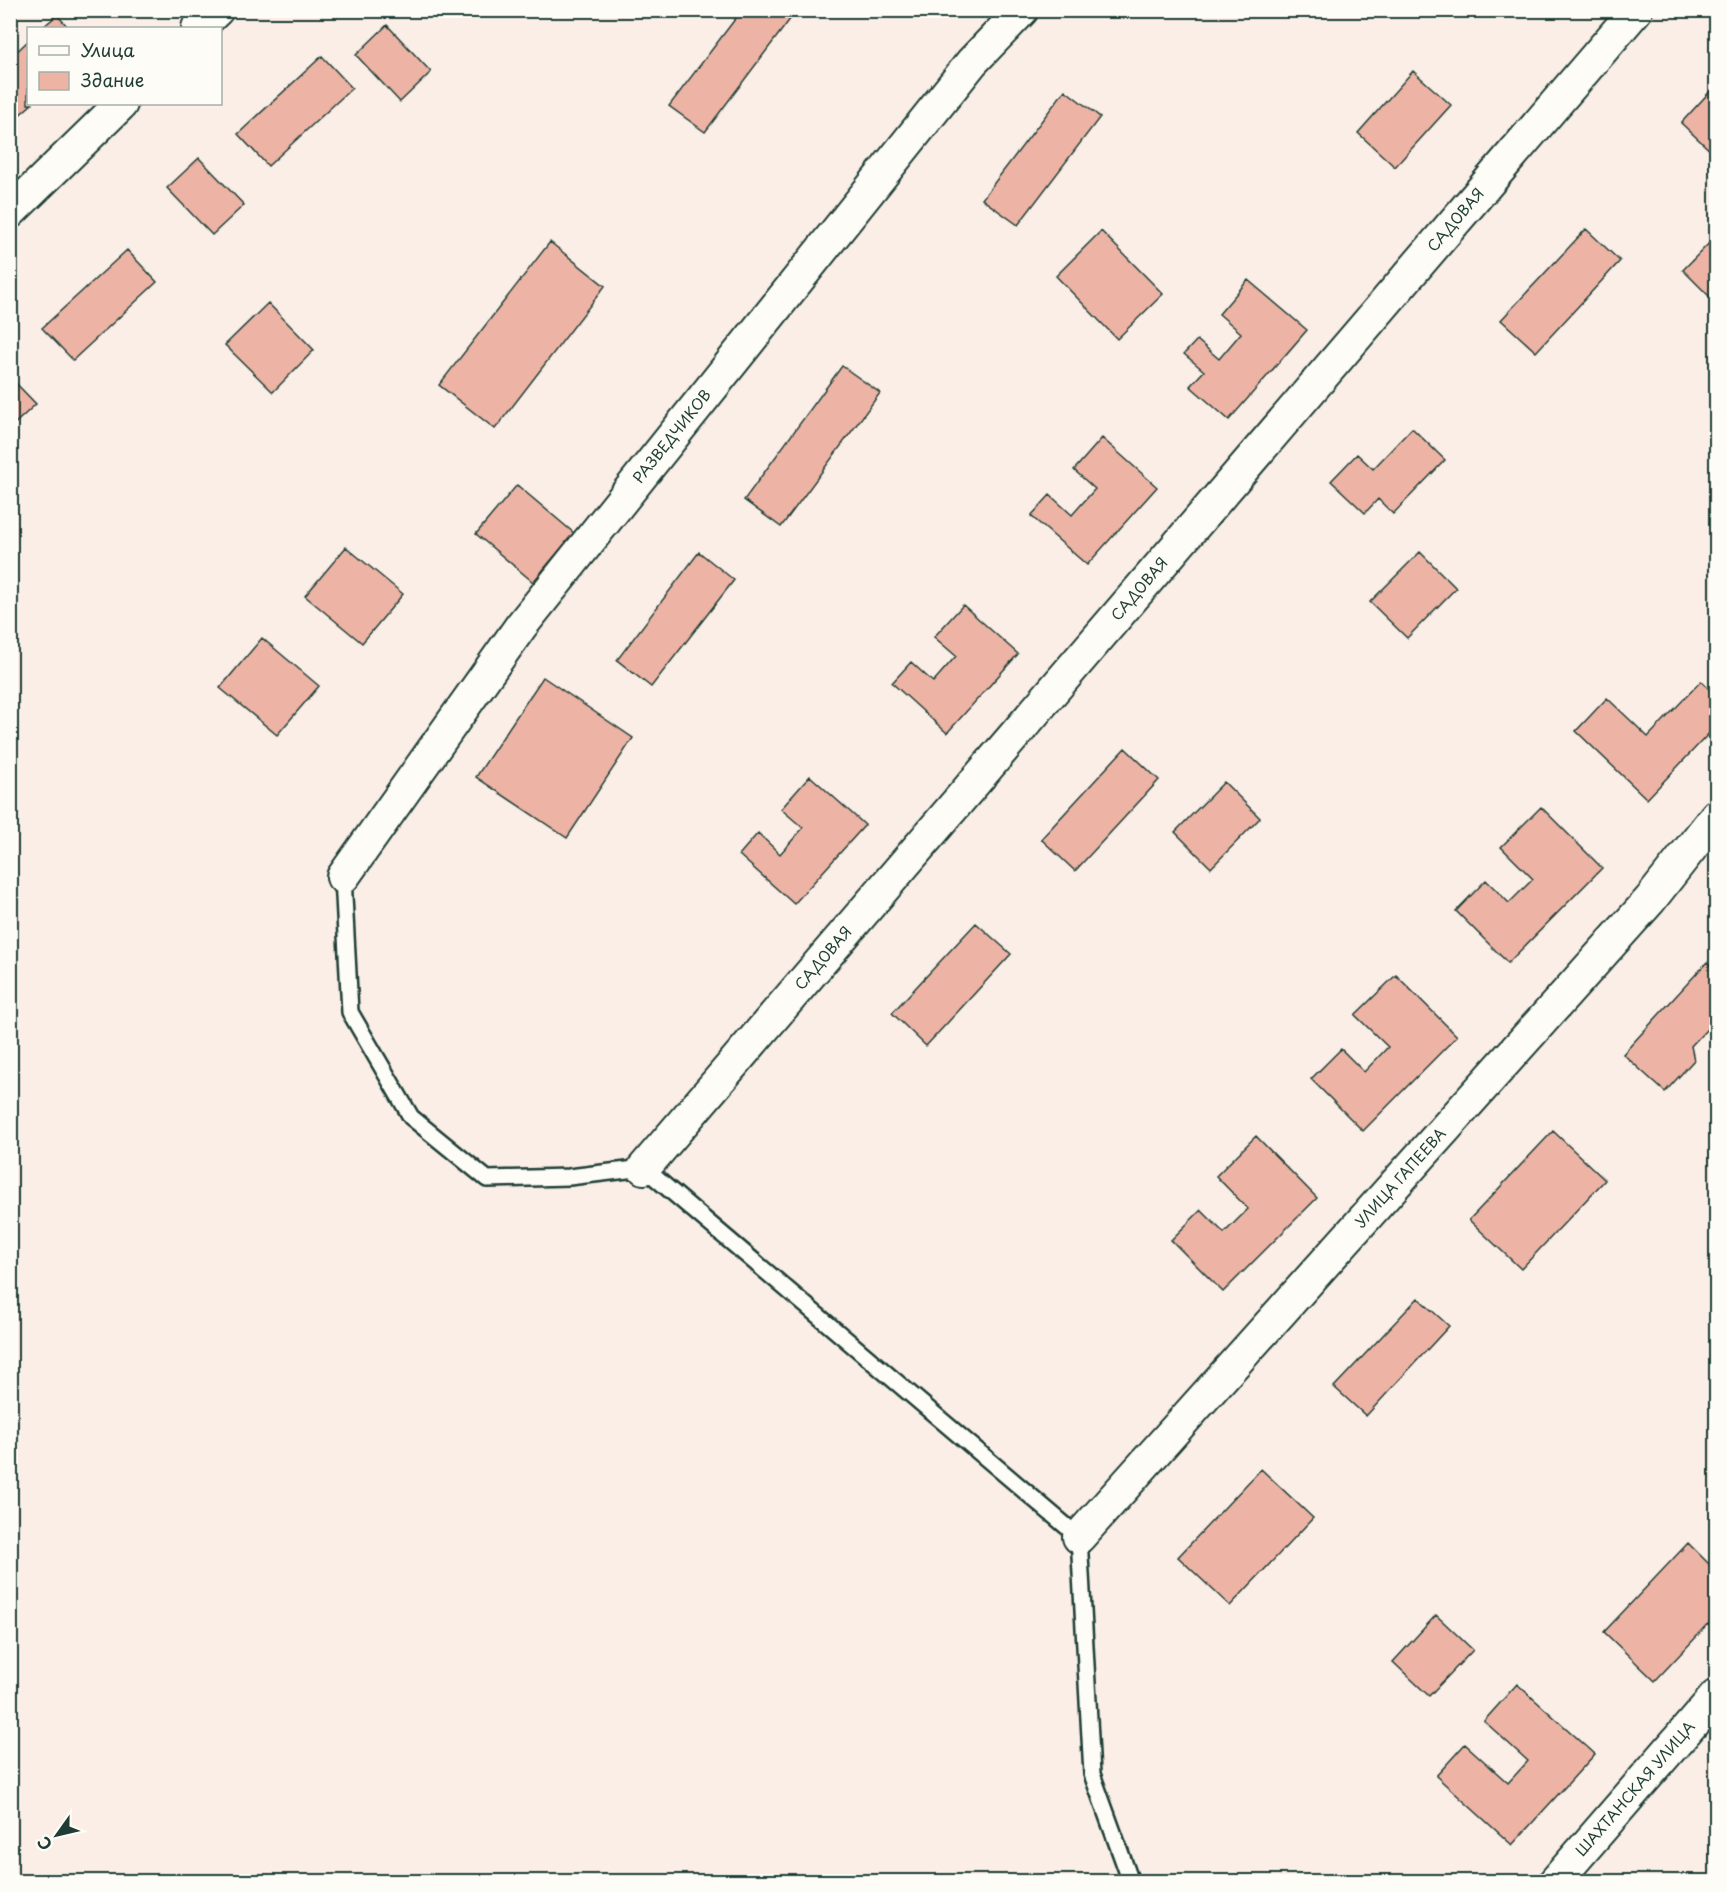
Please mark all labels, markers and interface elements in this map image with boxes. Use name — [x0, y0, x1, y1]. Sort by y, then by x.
legend — [27, 27, 222, 105]
text: Улица — [81, 36, 135, 63]
text: Здание — [81, 66, 144, 93]
street label: САДОВАЯ — [1421, 182, 1489, 256]
street label: РАЗВЕДЧИКОВ — [626, 384, 716, 488]
street label: САДОВАЯ — [1105, 551, 1173, 625]
street label: САДОВАЯ — [788, 920, 856, 994]
street label: УЛИЦА ГАПЕЕВА — [1349, 1122, 1451, 1232]
street label: ШАХТАНСКАЯ УЛИЦА — [1569, 1715, 1699, 1861]
north arrow — [27, 1805, 87, 1865]
text: С — [30, 1832, 57, 1856]

